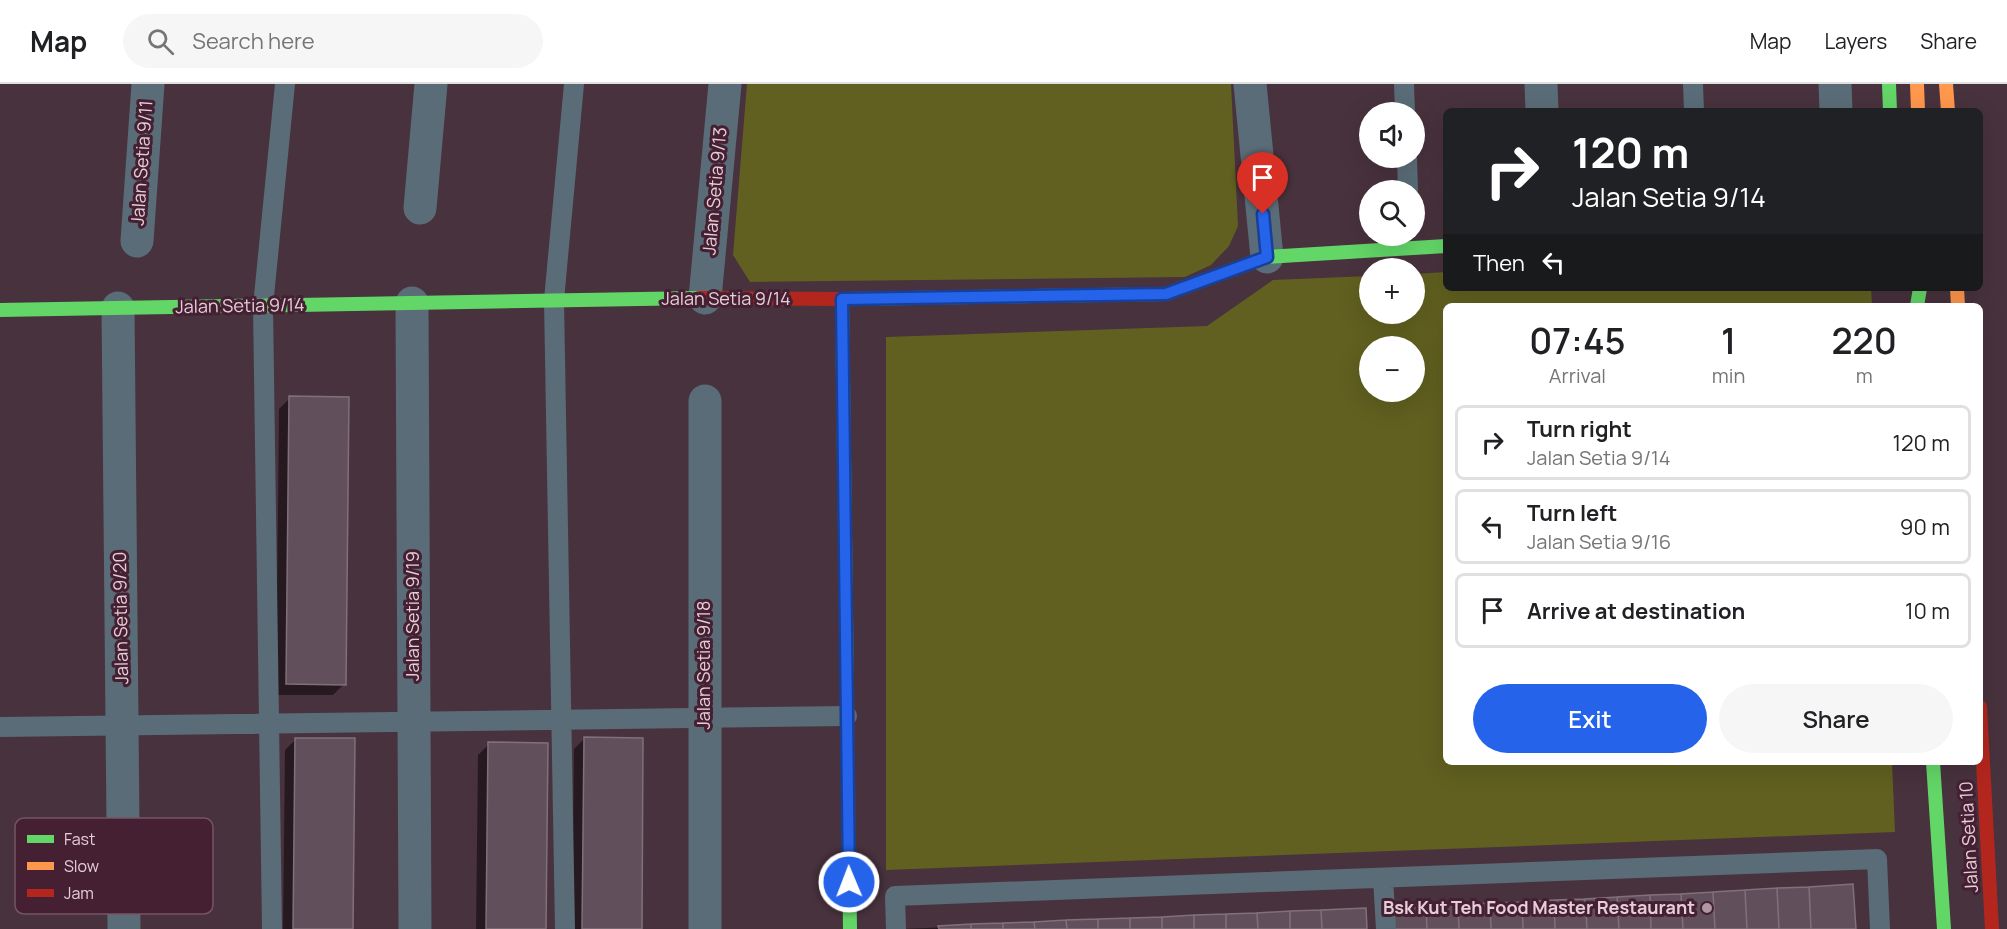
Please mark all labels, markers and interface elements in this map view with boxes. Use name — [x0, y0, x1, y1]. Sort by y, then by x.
search box — [123, 14, 543, 68]
text: Map — [30, 22, 87, 60]
icon: search — [144, 25, 177, 58]
text: Search here — [192, 26, 315, 56]
text: Map — [1750, 27, 1791, 55]
text: Layers — [1824, 27, 1887, 55]
text: Share — [1920, 27, 1977, 55]
street label: Jalan Setia 9/11 — [125, 99, 157, 226]
map controls — [1359, 102, 1425, 402]
button: sound — [1359, 102, 1425, 168]
text: 120 m — [1572, 123, 1689, 181]
street label: Jalan Setia 9/13 — [696, 126, 732, 256]
icon: right — [1473, 132, 1551, 210]
pin — [1237, 152, 1288, 214]
icon: arrive — [1246, 161, 1279, 194]
text: Jalan Setia 9/14 — [1572, 178, 1766, 215]
button: search — [1359, 180, 1425, 246]
icon: left — [1537, 246, 1570, 279]
text: Then — [1473, 248, 1525, 278]
button: + — [1359, 258, 1425, 324]
street label: Jalan Setia 9/14 — [661, 286, 791, 310]
street label: Jalan Setia 9/14 — [175, 292, 305, 318]
text: 07:45 — [1529, 316, 1626, 365]
text: 1 — [1721, 316, 1736, 365]
text: 220 — [1831, 316, 1897, 365]
button: − — [1359, 336, 1425, 402]
text: Arrival — [1549, 362, 1606, 389]
text: min — [1712, 362, 1745, 389]
text: m — [1856, 362, 1873, 389]
text: Turn right — [1527, 414, 1632, 444]
icon: right — [1476, 426, 1509, 459]
text: 120 m — [1892, 428, 1950, 458]
text: Jalan Setia 9/14 — [1527, 444, 1671, 471]
text: Turn left — [1527, 498, 1617, 528]
icon: left — [1476, 510, 1509, 543]
text: 90 m — [1900, 512, 1950, 542]
text: Jalan Setia 9/16 — [1527, 528, 1671, 555]
street label: Jalan Setia 9/20 — [107, 551, 133, 685]
street label: Jalan Setia 9/19 — [400, 551, 424, 681]
icon: arrive — [1476, 594, 1509, 627]
text: Arrive at destination — [1527, 596, 1745, 626]
text: 10 m — [1905, 596, 1950, 626]
street label: Jalan Setia 9/18 — [691, 600, 715, 730]
button: Exit — [1473, 684, 1707, 753]
button: Share — [1719, 684, 1953, 753]
street label: Jalan Setia 10 — [1953, 781, 1983, 893]
legend — [15, 818, 213, 914]
text: Fast — [64, 828, 95, 850]
position arrow — [817, 850, 881, 914]
text: Slow — [64, 855, 99, 877]
text: Jam — [64, 882, 94, 904]
place label: Bsk Kut Teh Food Master Restaurant — [1383, 895, 1695, 919]
marker: Bsk Kut Teh Food Master Restaurant — [1700, 901, 1714, 915]

